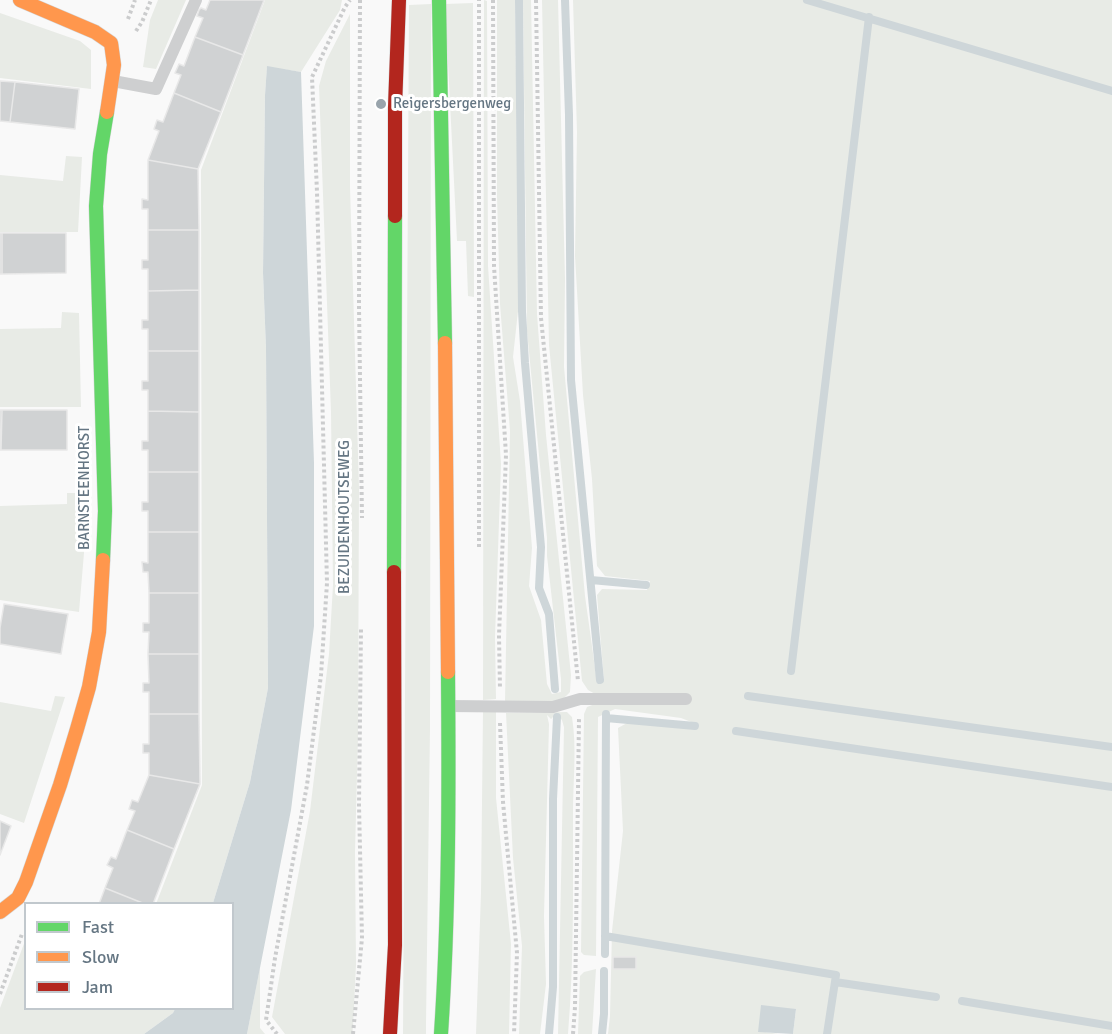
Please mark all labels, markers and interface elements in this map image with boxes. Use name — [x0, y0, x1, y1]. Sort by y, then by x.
place label: Reigersbergenweg — [393, 95, 511, 113]
marker: Reigersbergenweg — [374, 97, 388, 111]
street label: BARNSTEENHORST — [76, 426, 94, 550]
street label: BEZUIDENHOUTSEWEG — [336, 440, 354, 594]
legend — [24, 902, 234, 1010]
text: Fast — [82, 916, 114, 938]
text: Slow — [82, 946, 119, 968]
text: Jam — [82, 976, 113, 998]

